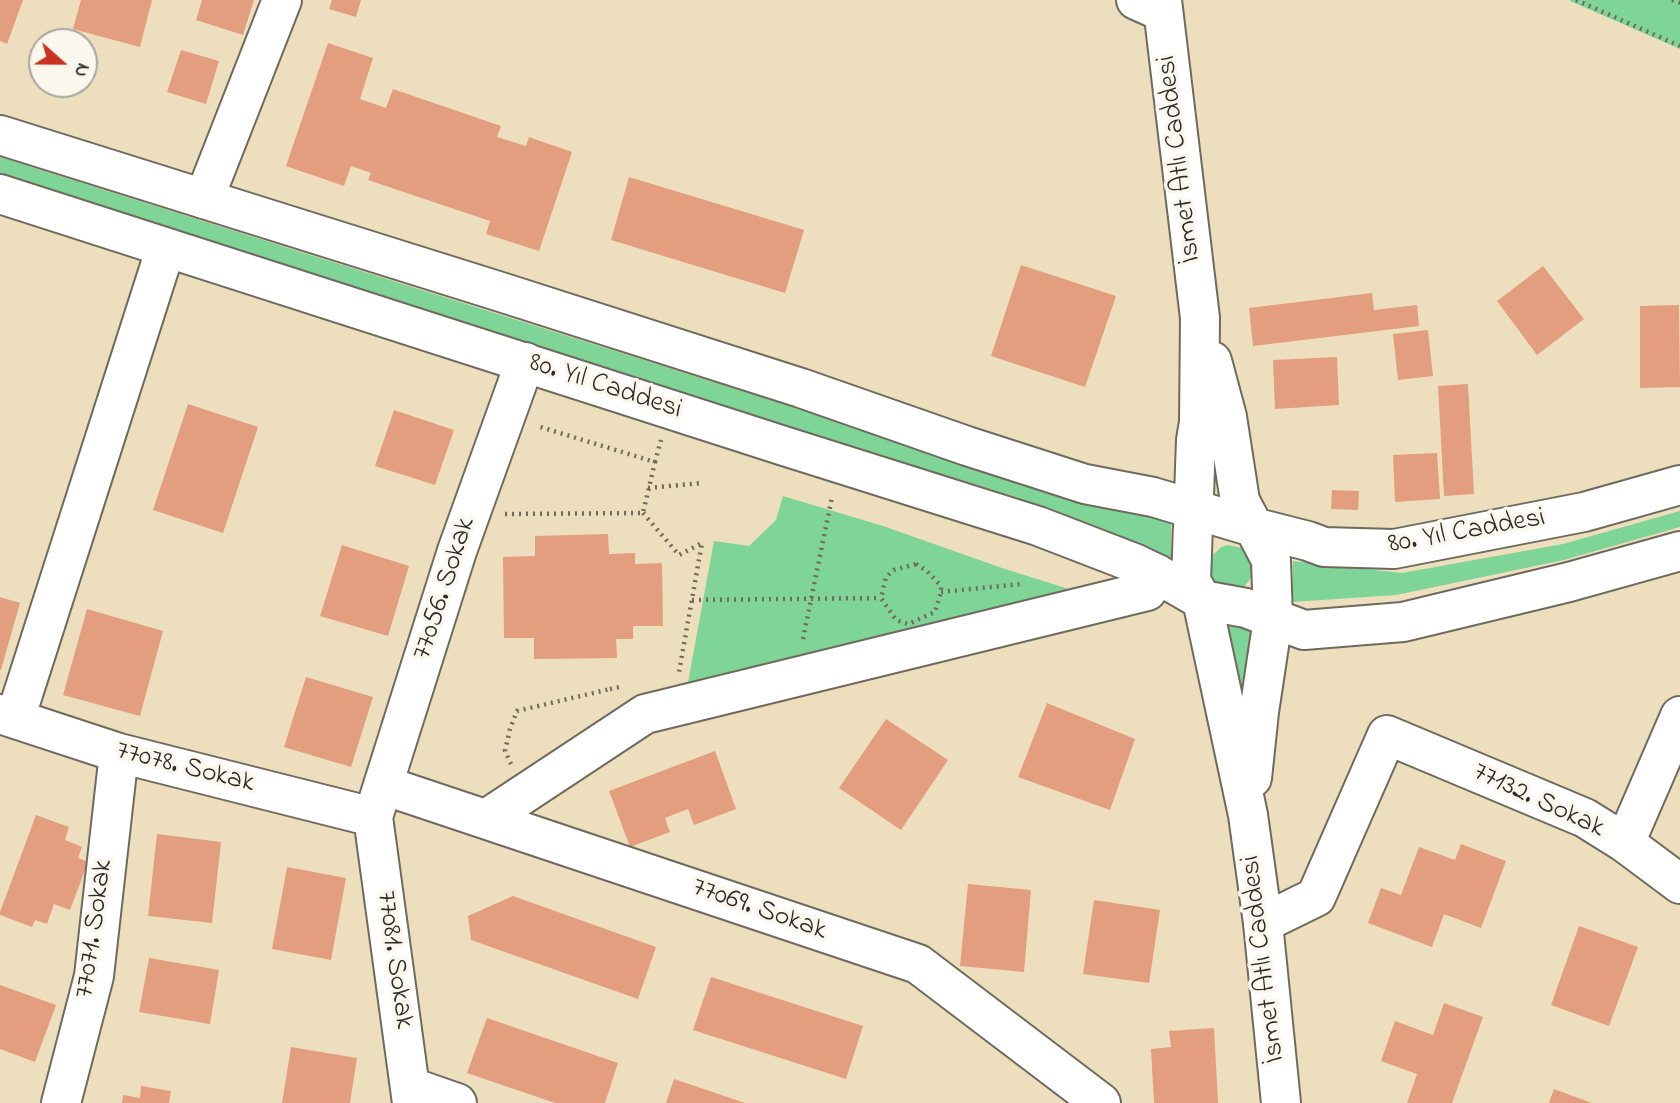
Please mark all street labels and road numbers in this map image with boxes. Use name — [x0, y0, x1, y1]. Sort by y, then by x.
street label: İsmet Atlı Caddesi — [1152, 53, 1210, 265]
street label: 80. Yıl Caddesi — [524, 348, 686, 428]
street label: 80. Yıl Caddesi — [1386, 503, 1548, 563]
street label: 77056. Sokak — [407, 514, 485, 664]
street label: 77078. Sokak — [112, 736, 258, 802]
street label: 77132. Sokak — [1467, 757, 1609, 847]
street label: İsmet Atlı Caddesi — [1236, 853, 1294, 1065]
street label: 77071. Sokak — [70, 858, 122, 1000]
street label: 77069. Sokak — [687, 872, 831, 950]
street label: 77081. Sokak — [367, 889, 419, 1031]

